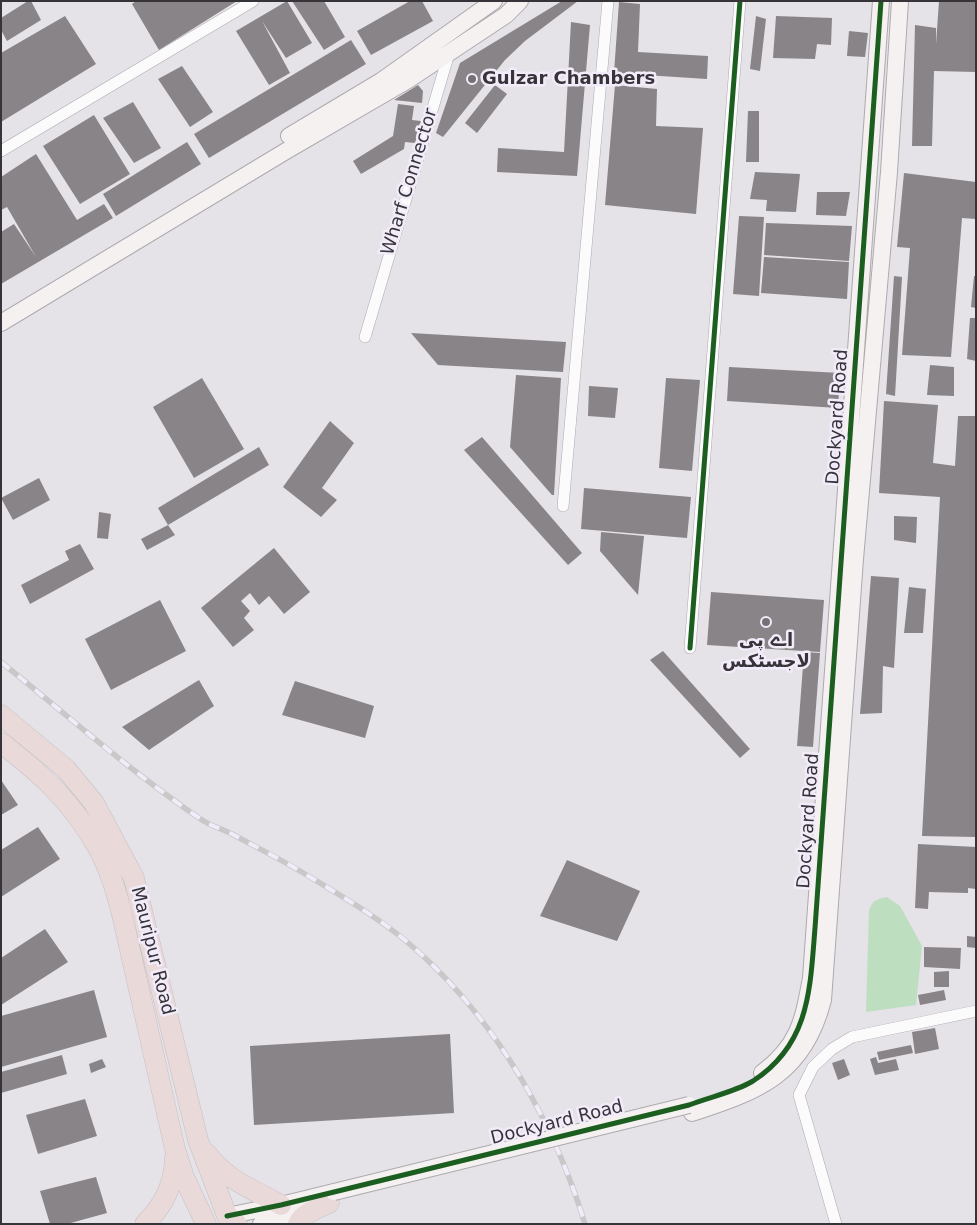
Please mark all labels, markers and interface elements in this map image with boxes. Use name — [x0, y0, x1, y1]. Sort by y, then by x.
place label: Gulzar Chambers — [482, 68, 655, 90]
marker: Gulzar Chambers — [466, 73, 478, 85]
street label: Wharf Connector — [377, 106, 443, 258]
street label: Dockyard Road — [822, 349, 854, 485]
marker: اے پی لاجسٹکس — [760, 616, 772, 628]
place label: اے پی لاجسٹکس — [722, 630, 810, 672]
street label: Dockyard Road — [793, 753, 825, 889]
street label: Mauripur Road — [126, 885, 178, 1017]
street label: Dockyard Road — [489, 1096, 625, 1150]

